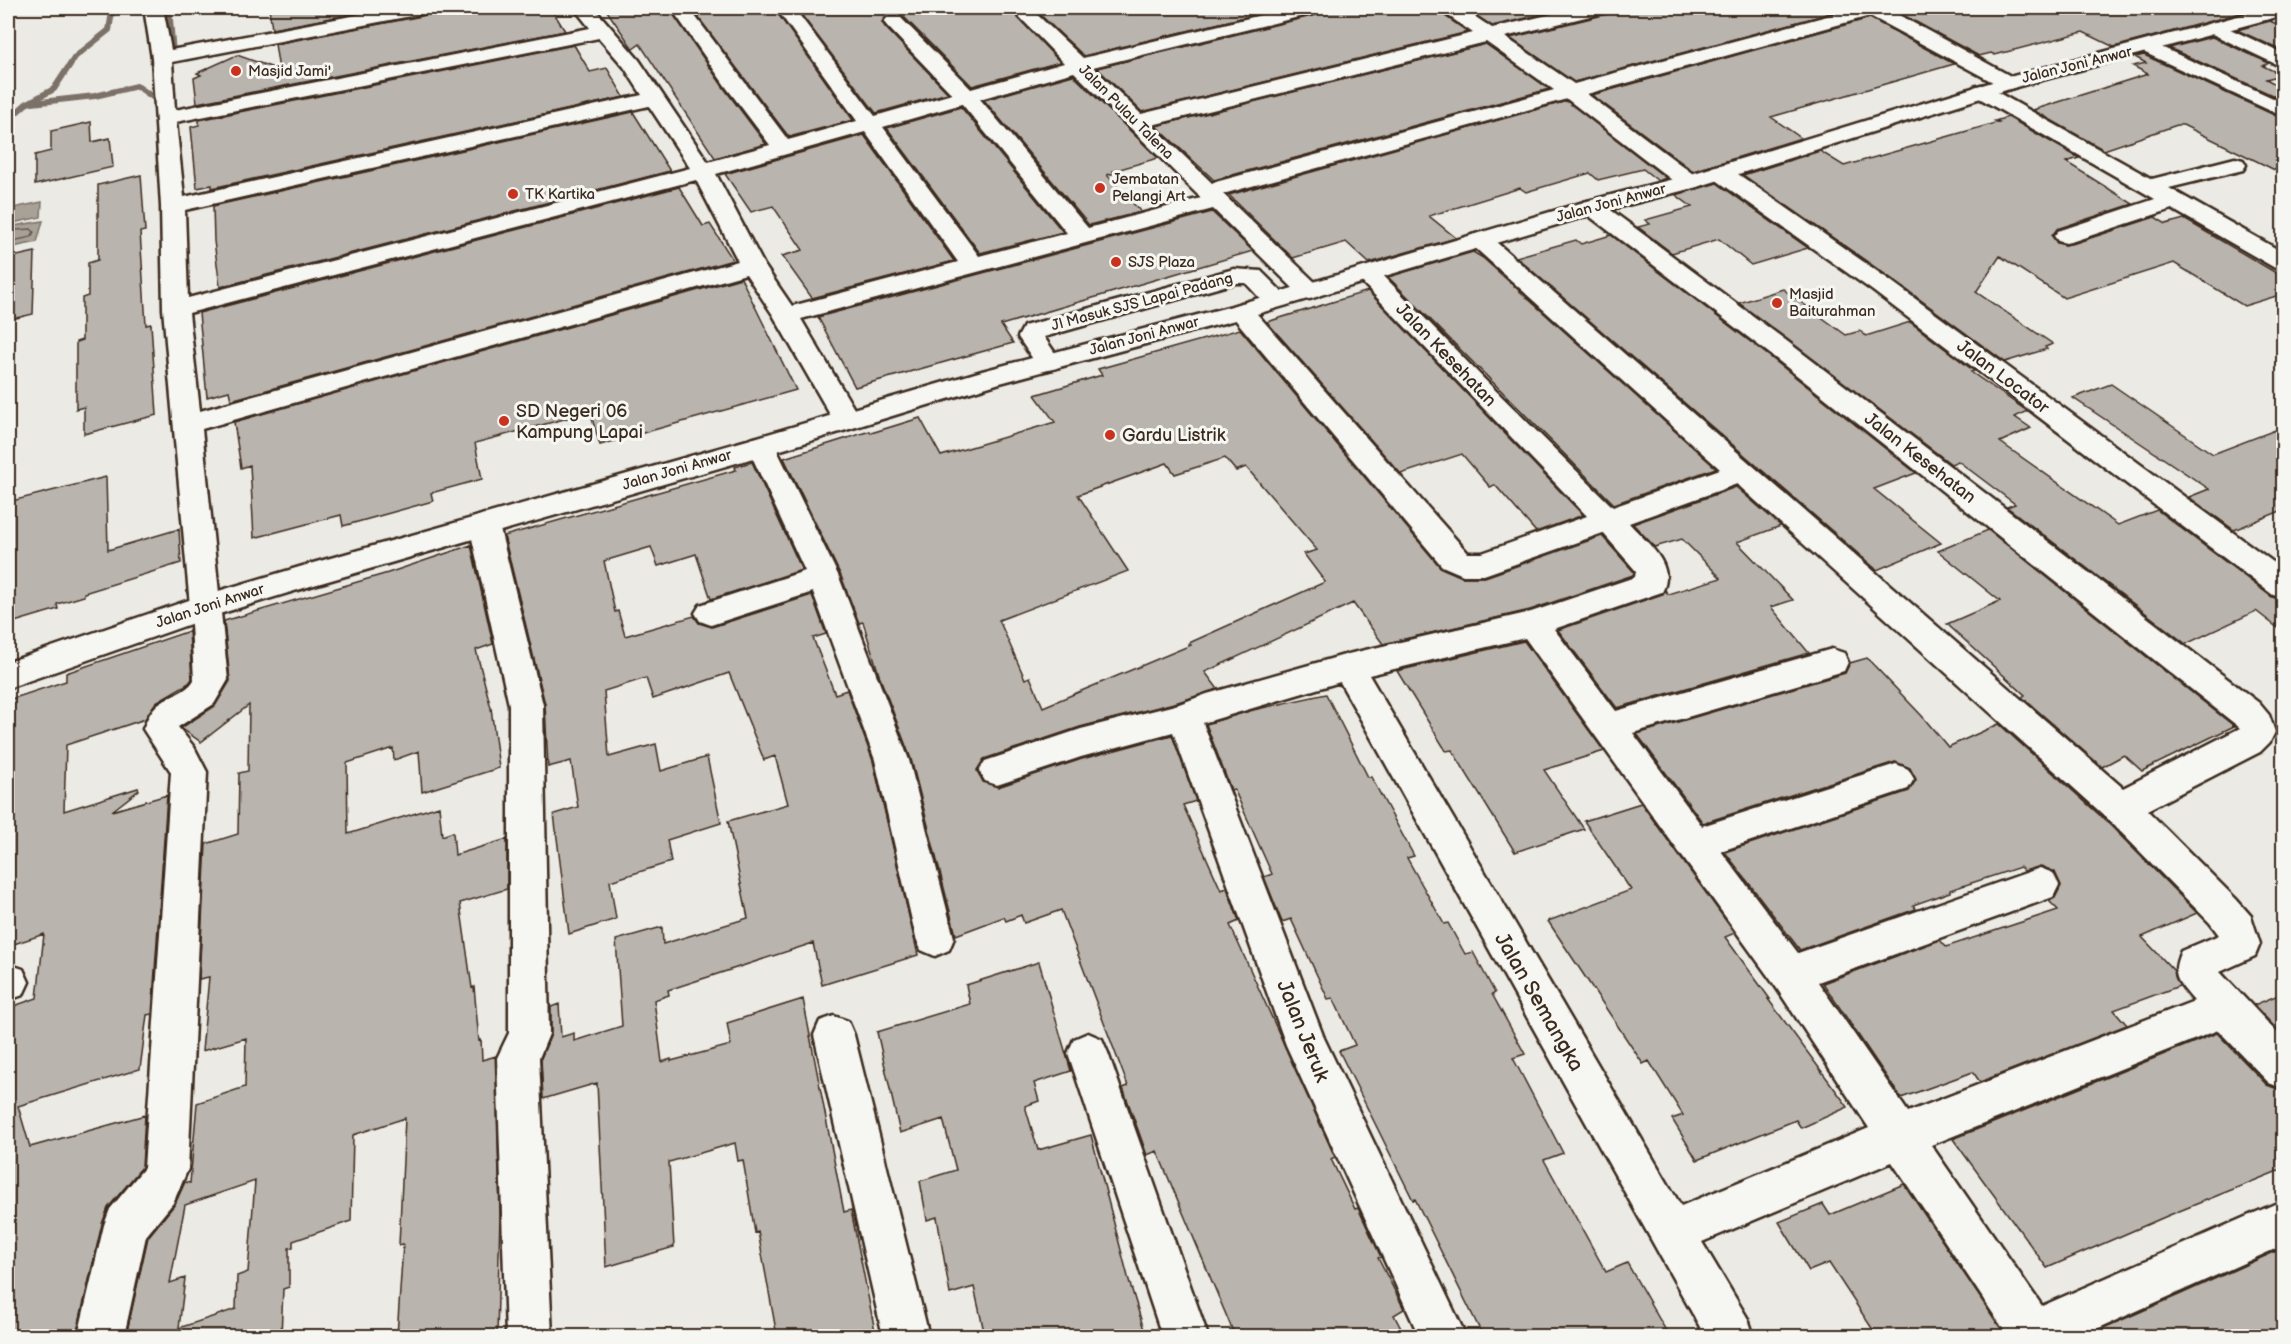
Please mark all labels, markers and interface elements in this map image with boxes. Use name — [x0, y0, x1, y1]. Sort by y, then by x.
street label: Jalan Joni Anwar — [2020, 42, 2135, 88]
street label: Jalan Pulau Talena — [1074, 60, 1178, 164]
place label: Masjid Jami' — [248, 62, 331, 81]
marker: Masjid Jami' — [229, 64, 243, 78]
place label: Jembatan Pelangi Art — [1112, 170, 1186, 206]
street label: Jalan Joni Anwar — [1554, 179, 1669, 227]
marker: Jembatan Pelangi Art — [1093, 181, 1107, 195]
place label: TK Kartika — [525, 185, 595, 204]
marker: TK Kartika — [506, 187, 520, 201]
place label: SJS Plaza — [1128, 253, 1195, 272]
marker: SJS Plaza — [1109, 255, 1123, 269]
street label: Jl Masuk SJS Lapai Padang — [1049, 269, 1235, 335]
place label: Masjid Baiturahman — [1789, 285, 1875, 321]
marker: Masjid Baiturahman — [1770, 296, 1784, 310]
street label: Jalan Kesehatan — [1391, 299, 1501, 411]
street label: Jalan Joni Anwar — [1087, 312, 1202, 360]
street label: Jalan Locator — [1953, 336, 2054, 419]
place label: SD Negeri 06 Kampung Lapai — [516, 401, 643, 443]
street label: Jalan Kesehatan — [1860, 408, 1980, 508]
marker: SD Negeri 06 Kampung Lapai — [497, 414, 511, 428]
place label: Gardu Listrik — [1122, 425, 1226, 446]
marker: Gardu Listrik — [1103, 428, 1117, 442]
street label: Jalan Joni Anwar — [620, 445, 734, 495]
street label: Jalan Joni Anwar — [153, 579, 267, 632]
street label: Jalan Semangka — [1489, 928, 1589, 1076]
street label: Jalan Jeruk — [1271, 976, 1335, 1086]

